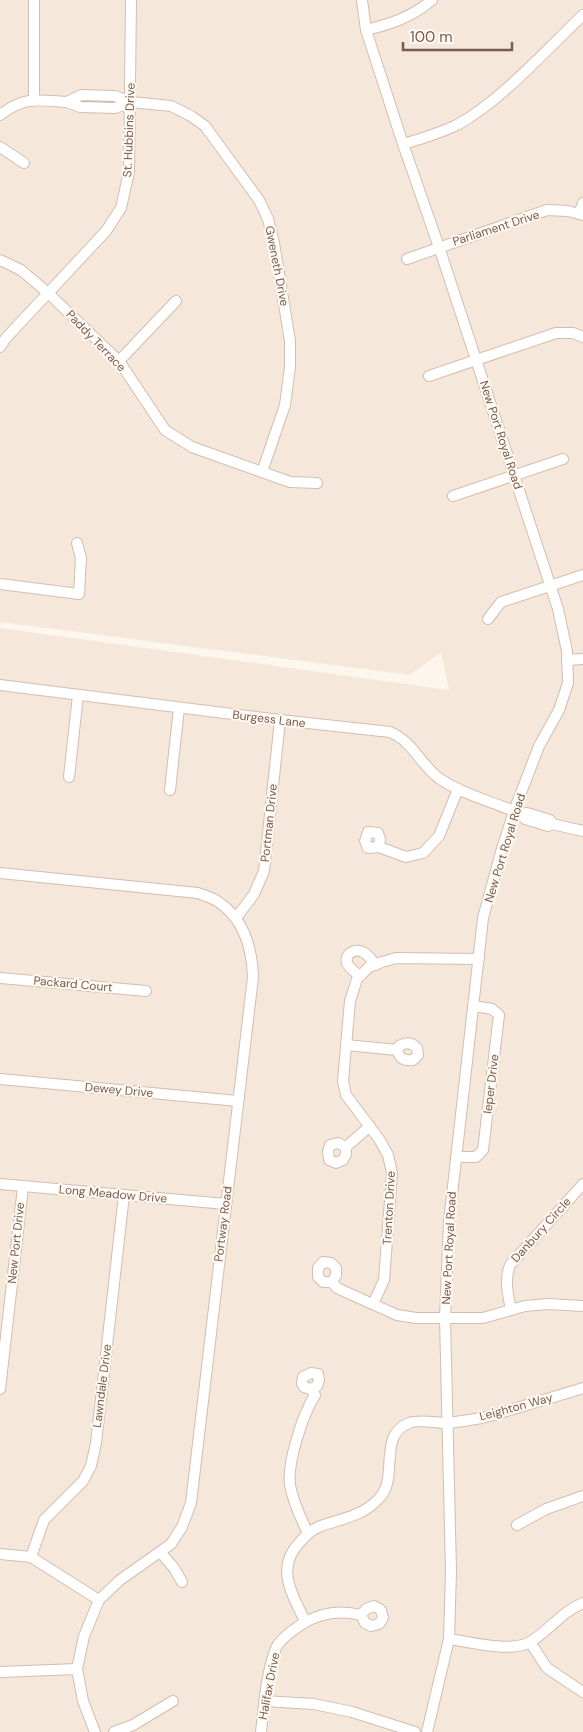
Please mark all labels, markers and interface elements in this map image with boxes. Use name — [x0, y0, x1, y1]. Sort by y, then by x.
scale bar — [403, 20, 512, 52]
text: 100 m — [410, 27, 453, 47]
street label: St. Hubbins Drive — [119, 82, 139, 178]
street label: Parliament Drive — [451, 206, 542, 250]
street label: Gweneth Drive — [261, 224, 293, 308]
street label: Paddy Terrace — [63, 307, 130, 375]
street label: New Port Royal Road — [476, 379, 526, 491]
street label: Burgess Lane — [232, 707, 307, 731]
street label: Portman Drive — [257, 783, 281, 863]
street label: New Port Royal Road — [481, 791, 529, 905]
street label: Packard Court — [33, 973, 113, 995]
street label: Ieper Drive — [479, 1053, 503, 1115]
street label: Dewey Drive — [84, 1079, 154, 1101]
street label: Trenton Drive — [379, 1170, 399, 1245]
street label: Long Meadow Drive — [58, 1181, 168, 1207]
street label: Portway Road — [210, 1185, 236, 1263]
street label: New Port Royal Road — [438, 1191, 460, 1305]
street label: Danbury Circle — [507, 1194, 575, 1266]
street label: New Port Drive — [4, 1201, 28, 1284]
street label: Lawndale Drive — [89, 1343, 115, 1429]
street label: Leighton Way — [478, 1389, 555, 1424]
street label: Halifax Drive — [255, 1651, 283, 1721]

